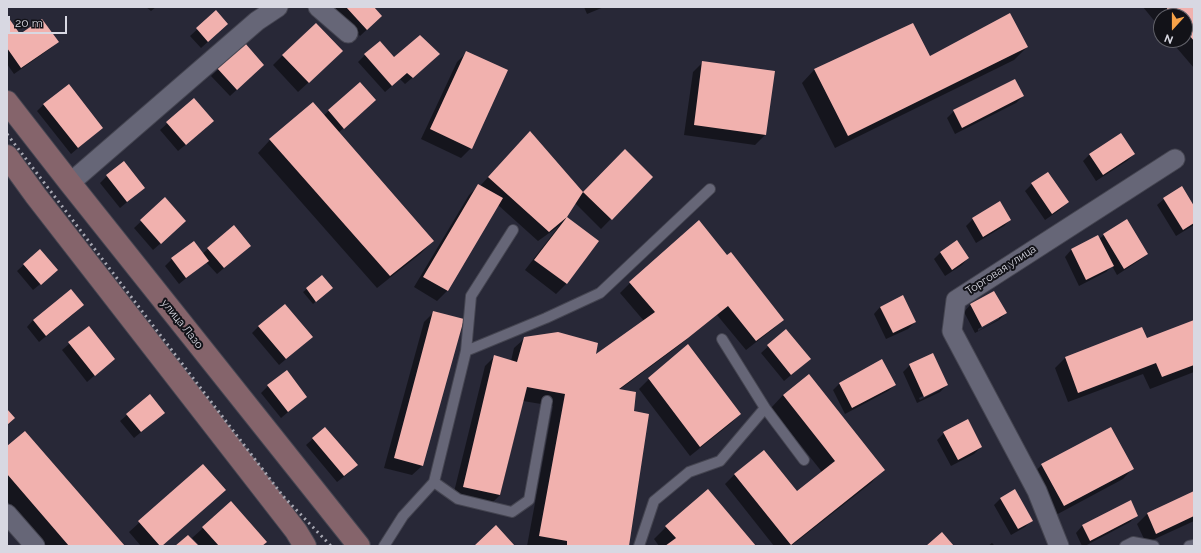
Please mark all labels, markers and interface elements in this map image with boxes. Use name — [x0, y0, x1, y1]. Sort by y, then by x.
scale bar — [10, 8, 69, 34]
north arrow — [1153, 8, 1193, 48]
text: 20 m — [15, 16, 43, 30]
text: N — [1163, 31, 1175, 46]
street label: Торговая улица — [963, 242, 1039, 298]
street label: улица Лазо — [158, 297, 206, 351]

